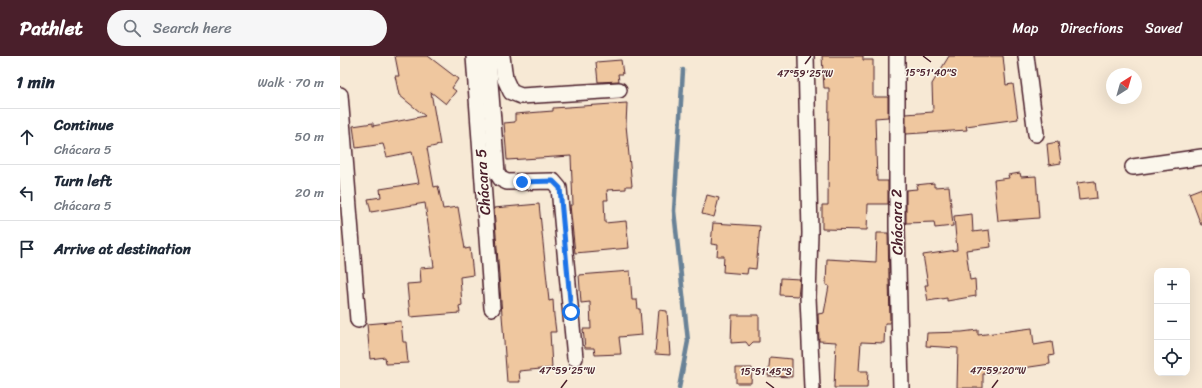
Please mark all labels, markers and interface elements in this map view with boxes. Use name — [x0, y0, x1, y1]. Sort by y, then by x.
search box — [107, 10, 387, 46]
text: Pathlet — [20, 12, 83, 45]
text: Search here — [153, 15, 232, 41]
text: Map — [1012, 16, 1038, 41]
text: Directions — [1060, 16, 1123, 41]
text: Saved — [1145, 16, 1182, 41]
icon: search — [121, 17, 143, 39]
text: 15°51'40"S — [905, 64, 958, 82]
text: 47°59'25"W — [777, 65, 833, 83]
text: 1 min — [16, 67, 55, 97]
north arrow — [1106, 68, 1142, 104]
text: Walk · 70 m — [258, 71, 324, 94]
text: Continue — [54, 112, 114, 138]
text: 50 m — [294, 125, 324, 148]
icon: ahead — [16, 126, 38, 148]
text: Chácara 5 — [54, 138, 112, 161]
street label: Chácara 5 — [468, 148, 498, 216]
text: Turn left — [54, 168, 112, 194]
route end — [513, 173, 531, 191]
text: 20 m — [295, 181, 324, 204]
icon: left — [16, 182, 38, 204]
street label: Chácara 2 — [883, 188, 911, 255]
text: Chácara 5 — [54, 194, 112, 217]
text: Arrive at destination — [54, 236, 191, 262]
icon: arrive — [16, 238, 38, 260]
map controls — [1154, 268, 1190, 376]
button: + — [1154, 268, 1190, 304]
route start — [562, 303, 580, 321]
button: − — [1154, 304, 1190, 340]
button: locate — [1154, 340, 1190, 376]
text: 47°59'25"W — [539, 362, 595, 380]
text: 47°59'20"W — [970, 362, 1026, 380]
text: 15°51'45"S — [740, 363, 793, 381]

